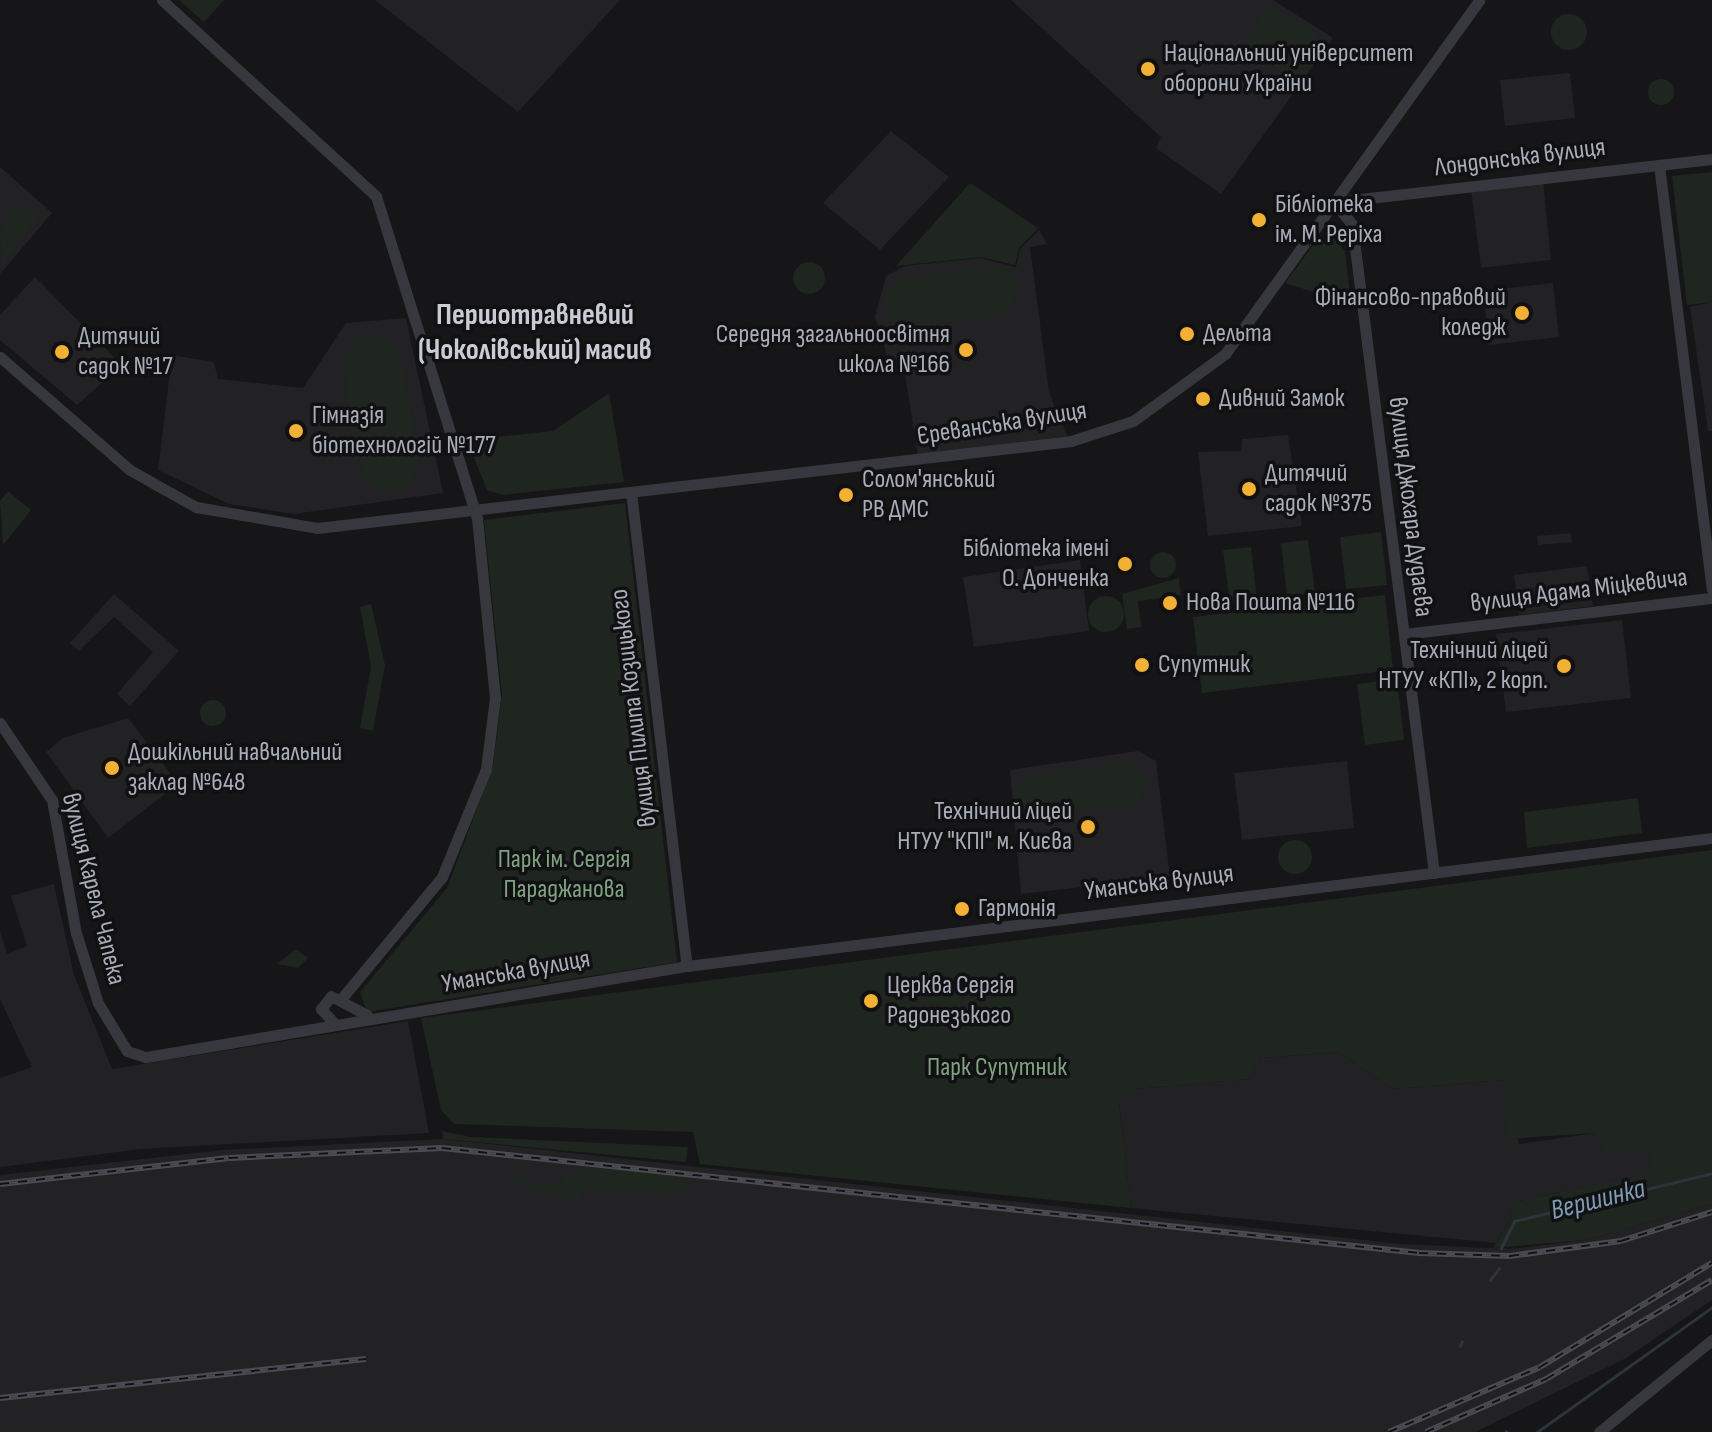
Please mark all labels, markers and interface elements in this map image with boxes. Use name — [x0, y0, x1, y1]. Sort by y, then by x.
place label: Національний університет оборони України — [1164, 38, 1413, 100]
marker: Національний університет оборони України — [1139, 60, 1157, 78]
street label: Лондонська вулиця — [1433, 132, 1607, 184]
place label: Бібліотека ім. М. Реріха — [1275, 189, 1383, 250]
marker: Бібліотека ім. М. Реріха — [1250, 211, 1268, 229]
place label: Фінансово-правовий коледж — [1315, 282, 1506, 344]
district label: Першотравневий (Чоколівський) масив — [418, 297, 652, 368]
marker: Фінансово-правовий коледж — [1513, 304, 1531, 322]
place label: Дельта — [1203, 318, 1272, 350]
place label: Середня загальноосвітня школа №166 — [716, 319, 950, 380]
place label: Дитячий садок №17 — [78, 321, 173, 382]
marker: Дельта — [1178, 325, 1196, 343]
marker: Середня загальноосвітня школа №166 — [957, 341, 975, 359]
marker: Дитячий садок №17 — [53, 343, 71, 361]
place label: Дивний Замок — [1219, 383, 1345, 415]
marker: Дивний Замок — [1194, 390, 1212, 408]
street label: Єреванська вулиця — [915, 395, 1089, 453]
street label: вулиця Джохара Дудаєва — [1381, 395, 1439, 619]
place label: Гімназія біотехнологій №177 — [312, 400, 496, 462]
marker: Гімназія біотехнологій №177 — [287, 422, 305, 440]
place label: Дитячий садок №375 — [1265, 458, 1372, 520]
place label: Солом'янський РВ ДМС — [862, 464, 995, 526]
marker: Дитячий садок №375 — [1240, 480, 1258, 498]
marker: Солом'янський РВ ДМС — [837, 486, 855, 504]
place label: Бібліотека імені О. Донченка — [963, 533, 1109, 594]
marker: Бібліотека імені О. Донченка — [1116, 555, 1134, 573]
street label: вулиця Адама Міцкевича — [1469, 562, 1689, 620]
street label: вулиця Пилипа Козицького — [604, 587, 664, 829]
place label: Нова Пошта №116 — [1186, 587, 1355, 619]
marker: Нова Пошта №116 — [1161, 594, 1179, 612]
place label: Технічний ліцей НТУУ «КПІ», 2 корп. — [1378, 635, 1548, 696]
place label: Супутник — [1158, 649, 1250, 681]
marker: Супутник — [1133, 656, 1151, 674]
marker: Технічний ліцей НТУУ «КПІ», 2 корп. — [1555, 657, 1573, 675]
place label: Дошкільний навчальний заклад №648 — [128, 737, 342, 798]
marker: Дошкільний навчальний заклад №648 — [103, 759, 121, 777]
street label: вулиця Карела Чапека — [54, 790, 132, 988]
place label: Технічний ліцей НТУУ "КПІ" м. Києва — [897, 796, 1072, 858]
marker: Технічний ліцей НТУУ "КПІ" м. Києва — [1079, 818, 1097, 836]
park label: Парк ім. Сергія Параджанова — [498, 844, 630, 906]
street label: Уманська вулиця — [1083, 858, 1235, 908]
place label: Гармонія — [978, 893, 1056, 925]
marker: Гармонія — [953, 900, 971, 918]
street label: Уманська вулиця — [439, 944, 593, 1000]
place label: Церква Сергія Радонезького — [887, 970, 1014, 1032]
marker: Церква Сергія Радонезького — [862, 992, 880, 1010]
park label: Парк Супутник — [927, 1052, 1067, 1084]
water label: Вершинка — [1547, 1172, 1649, 1228]

